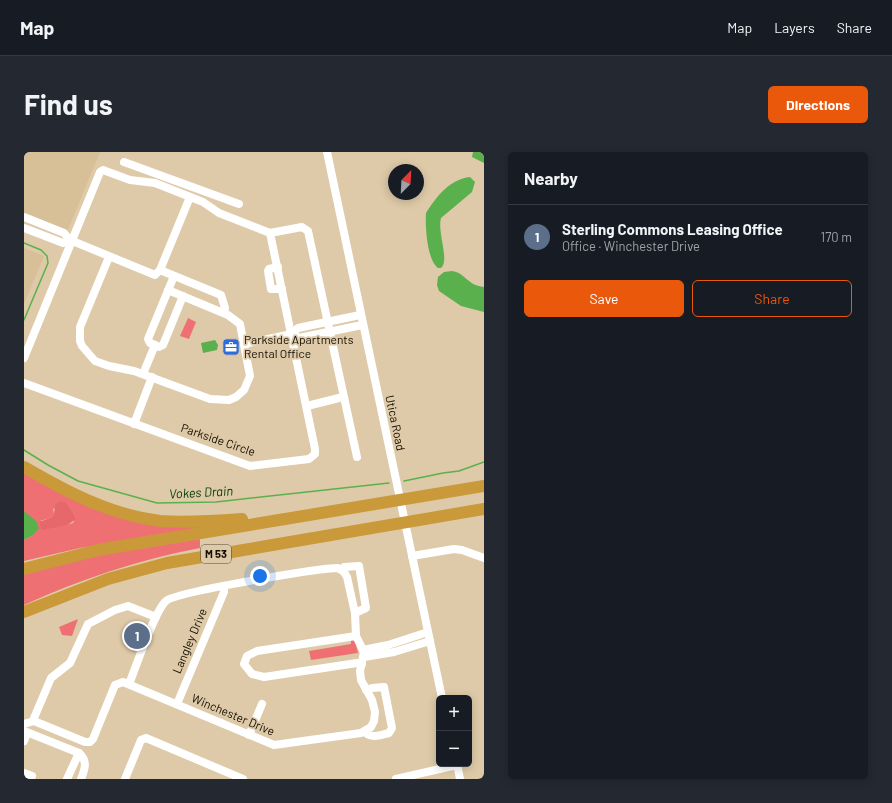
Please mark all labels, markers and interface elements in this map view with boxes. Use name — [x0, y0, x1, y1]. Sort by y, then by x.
text: Map — [20, 16, 54, 39]
text: Map — [727, 19, 752, 36]
text: Layers — [774, 19, 815, 36]
text: Share — [837, 19, 872, 36]
button: Directions — [768, 86, 868, 123]
text: Find us — [24, 87, 113, 121]
north arrow — [388, 164, 424, 200]
text: Nearby — [524, 168, 578, 188]
text: Sterling Commons Leasing Office — [562, 220, 783, 238]
text: 1 — [535, 229, 539, 245]
text: 170 m — [821, 229, 852, 245]
text: Office · Winchester Drive — [562, 238, 700, 254]
button: Save — [524, 280, 684, 317]
button: Share — [692, 280, 852, 317]
place label: Parkside Apartments Rental Office — [244, 332, 354, 360]
office icon: Parkside Apartments Rental Office — [221, 337, 241, 357]
street label: Utica Road — [383, 394, 409, 452]
street label: Parkside Circle — [179, 420, 257, 458]
water label: Vokes Drain — [169, 482, 234, 502]
road number: M 53 — [201, 545, 231, 563]
your location — [250, 566, 270, 586]
street label: Langley Drive — [169, 606, 209, 675]
pin: 1 — [124, 621, 150, 651]
street label: Winchester Drive — [190, 690, 277, 738]
map controls — [436, 695, 472, 767]
button: + — [436, 695, 472, 731]
button: − — [436, 731, 472, 767]

